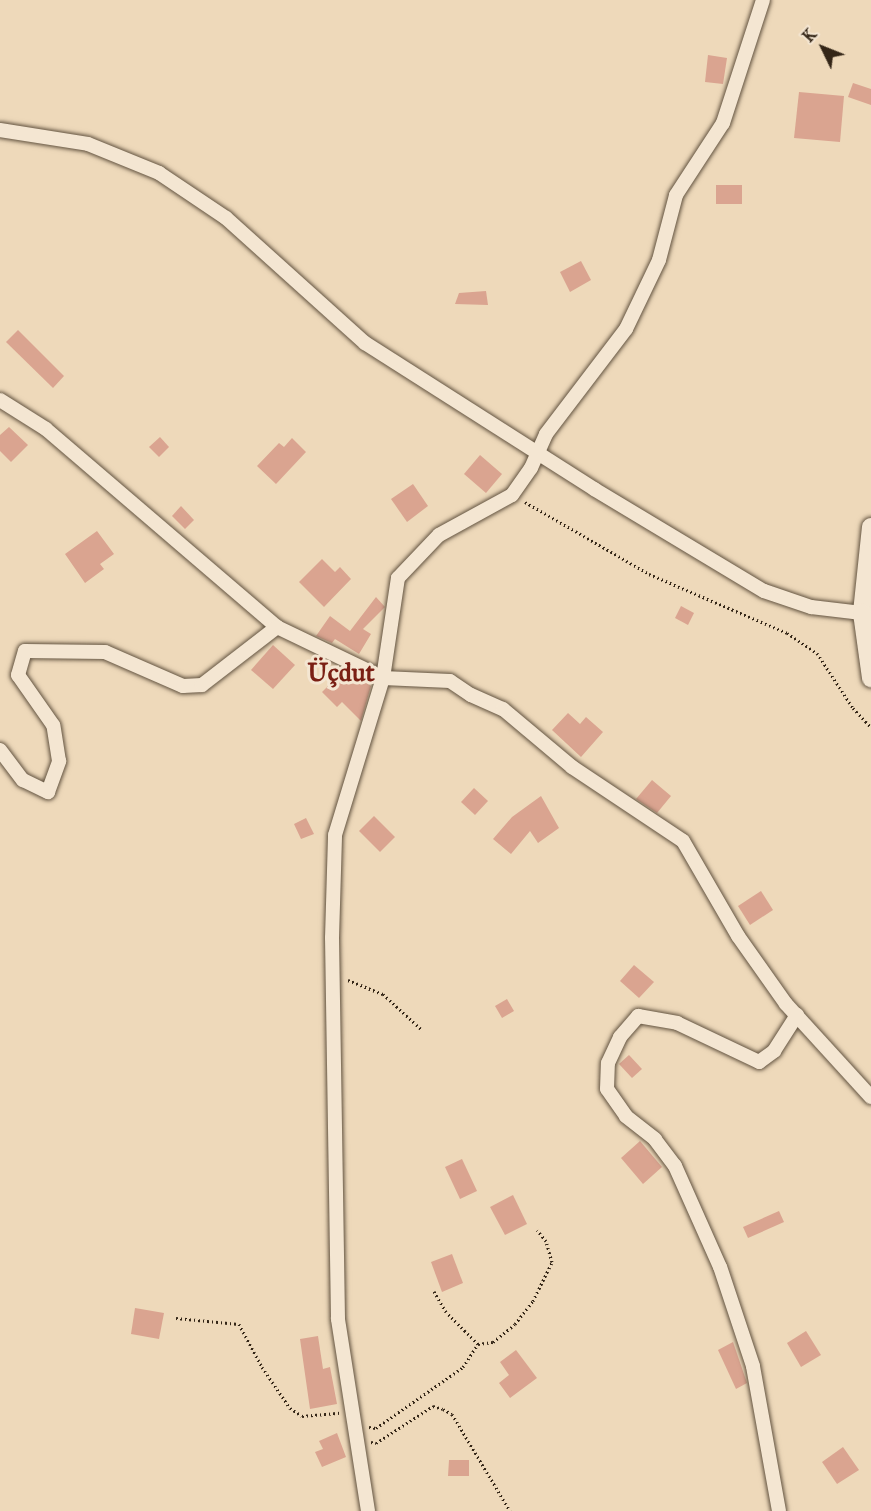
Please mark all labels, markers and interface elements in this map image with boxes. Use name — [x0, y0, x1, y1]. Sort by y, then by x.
north arrow — [793, 18, 853, 78]
text: K — [799, 25, 820, 46]
district label: Üçdut — [307, 657, 375, 689]

